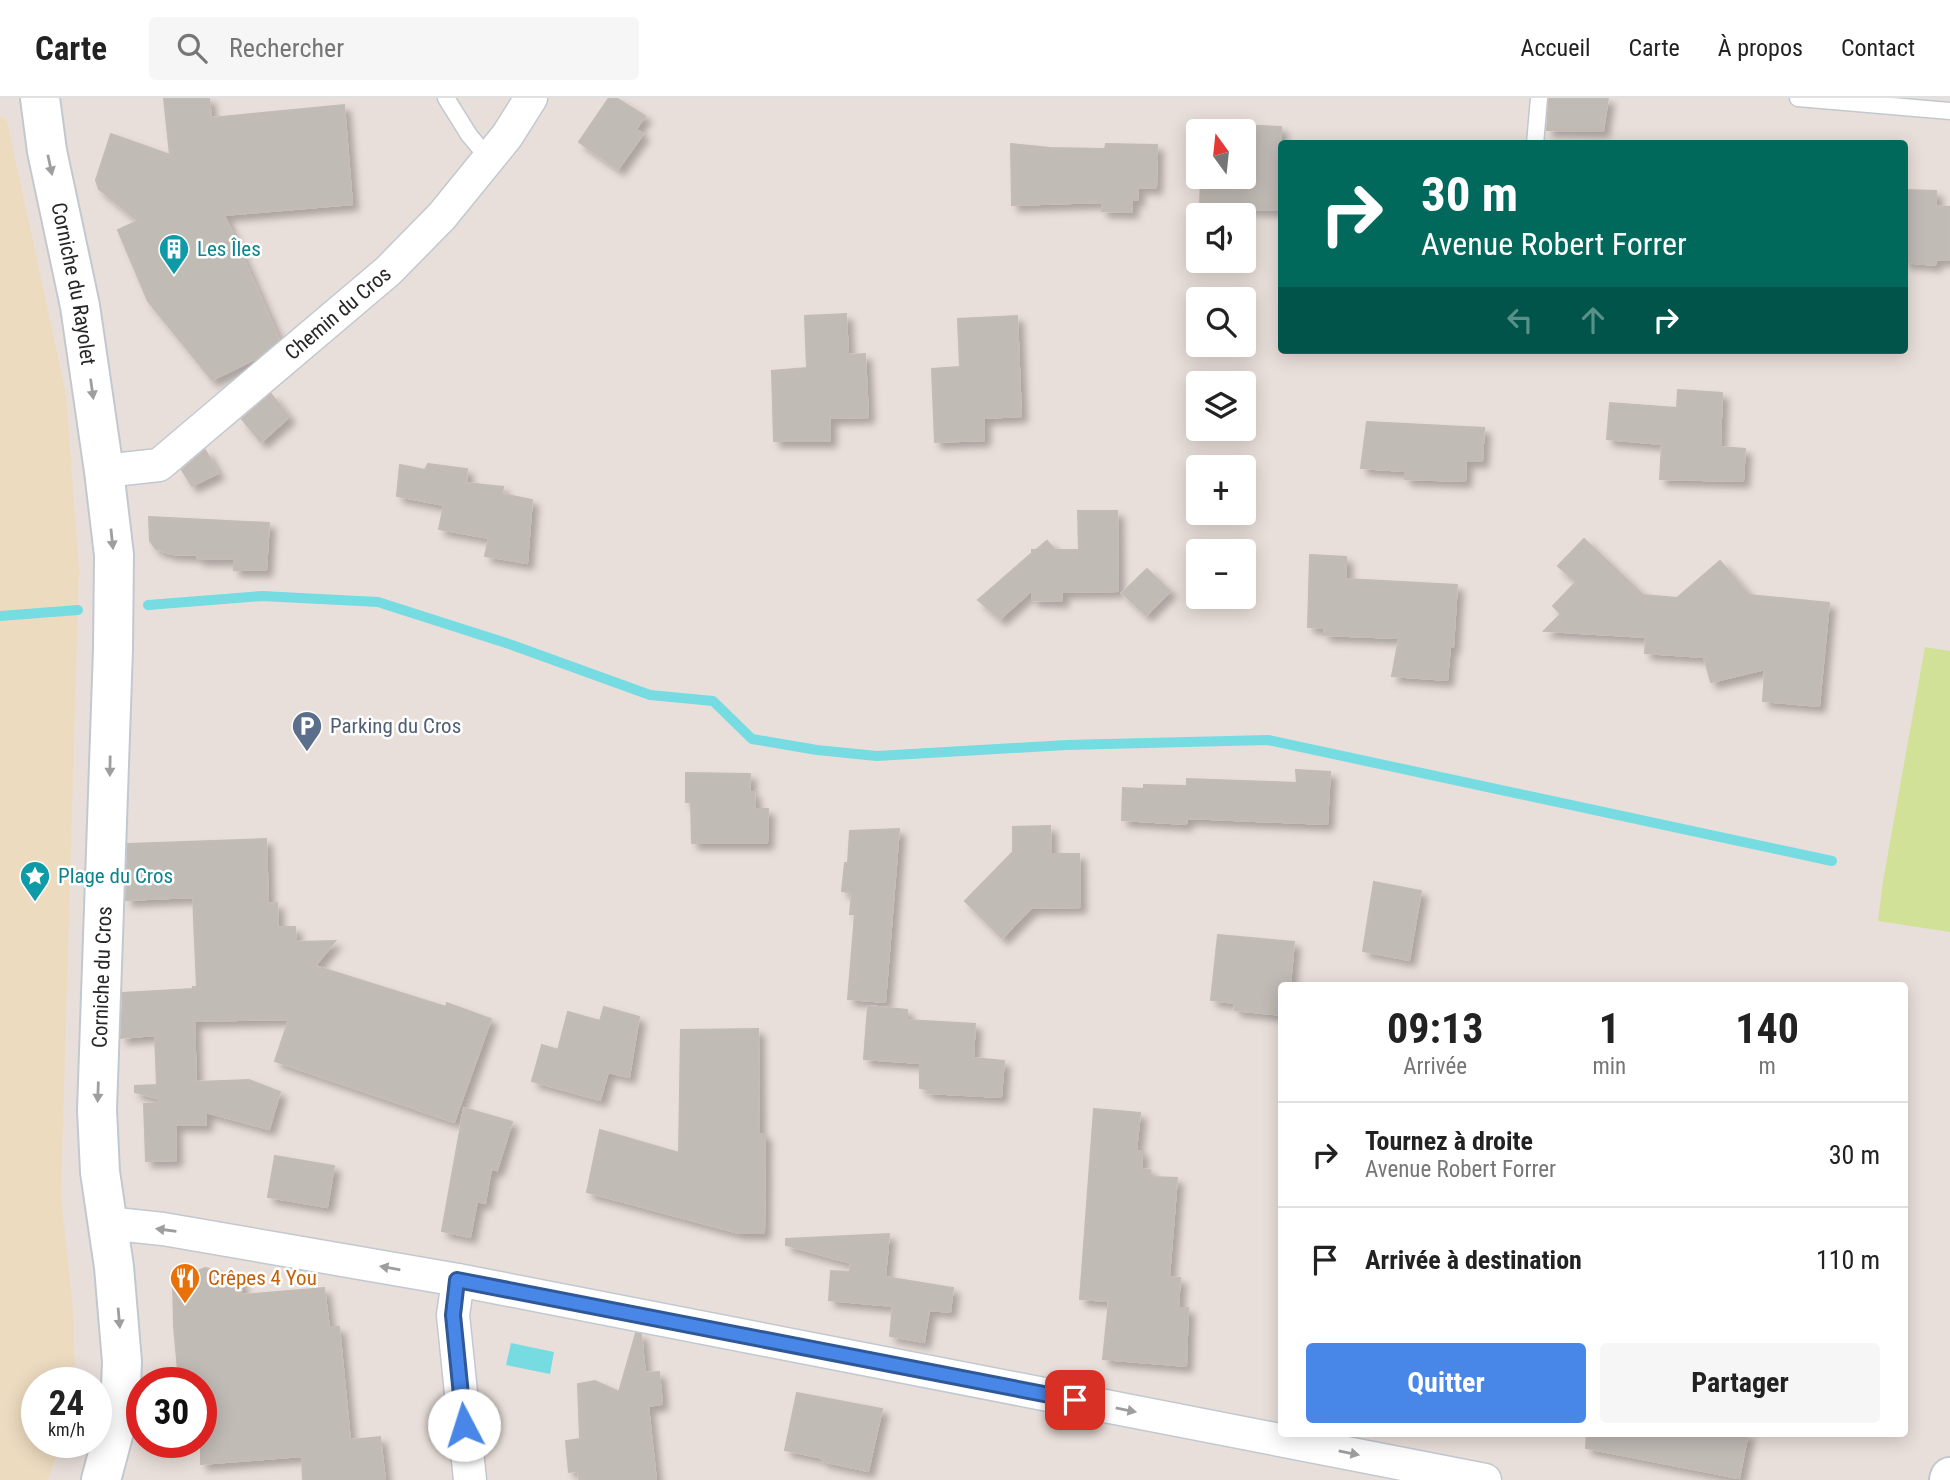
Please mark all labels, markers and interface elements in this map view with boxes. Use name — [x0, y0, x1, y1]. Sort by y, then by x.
search box — [149, 17, 639, 80]
text: Carte — [35, 29, 107, 68]
icon: search — [173, 29, 211, 67]
text: Rechercher — [229, 33, 344, 63]
text: Accueil — [1521, 34, 1590, 62]
text: Carte — [1628, 34, 1680, 62]
text: À propos — [1718, 34, 1803, 62]
text: Contact — [1841, 34, 1915, 62]
north arrow — [1186, 119, 1256, 189]
map controls — [1186, 119, 1256, 609]
one-way arrow — [45, 154, 56, 176]
text: 30 m — [1421, 166, 1518, 223]
icon: right — [1306, 168, 1397, 259]
street label: Corniche du Rayolet — [46, 200, 100, 367]
button: sound — [1186, 203, 1256, 273]
text: Avenue Robert Forrer — [1421, 225, 1687, 263]
building icon: Les Îles — [157, 232, 191, 276]
place label: Les Îles — [197, 237, 261, 261]
street label: Chemin du Cros — [280, 262, 396, 365]
button: search — [1186, 287, 1256, 357]
icon: left — [1501, 301, 1539, 339]
icon: ahead — [1574, 301, 1612, 339]
icon: right — [1647, 301, 1685, 339]
button: layers — [1186, 371, 1256, 441]
one-way arrow — [87, 378, 98, 400]
button: + — [1186, 455, 1256, 525]
one-way arrow — [107, 528, 118, 550]
button: − — [1186, 539, 1256, 609]
parking icon: Parking du Cros — [290, 709, 324, 753]
place label: Parking du Cros — [330, 714, 461, 738]
one-way arrow — [104, 756, 115, 778]
place icon: Plage du Cros — [18, 859, 52, 903]
place label: Plage du Cros — [58, 864, 173, 888]
street label: Corniche du Cros — [88, 906, 116, 1048]
text: 09:13 — [1387, 1004, 1483, 1053]
text: 1 — [1599, 1004, 1620, 1053]
text: 140 — [1735, 1004, 1799, 1053]
text: Arrivée — [1403, 1053, 1467, 1080]
text: min — [1592, 1053, 1626, 1080]
text: m — [1758, 1053, 1776, 1080]
one-way arrow — [93, 1081, 104, 1103]
text: Tournez à droite — [1365, 1126, 1533, 1156]
icon: right — [1306, 1136, 1344, 1174]
text: 30 m — [1829, 1140, 1880, 1170]
text: Avenue Robert Forrer — [1365, 1156, 1556, 1183]
one-way arrow — [155, 1224, 177, 1235]
icon: arrive — [1306, 1241, 1344, 1279]
text: Arrivée à destination — [1365, 1245, 1582, 1275]
text: 110 m — [1816, 1245, 1880, 1275]
restaurant icon: Crêpes 4 You — [168, 1261, 202, 1305]
one-way arrow — [379, 1263, 401, 1274]
place label: Crêpes 4 You — [208, 1266, 317, 1290]
one-way arrow — [114, 1307, 125, 1329]
button: Quitter — [1306, 1343, 1586, 1423]
button: Partager — [1600, 1343, 1880, 1423]
speed limit sign: 30 — [126, 1367, 217, 1458]
pin — [1045, 1370, 1105, 1430]
icon: arrive — [1056, 1381, 1094, 1419]
text: 24 — [49, 1383, 84, 1424]
position arrow — [427, 1388, 501, 1462]
one-way arrow — [1115, 1405, 1137, 1416]
text: km/h — [48, 1419, 85, 1440]
one-way arrow — [1338, 1448, 1360, 1459]

